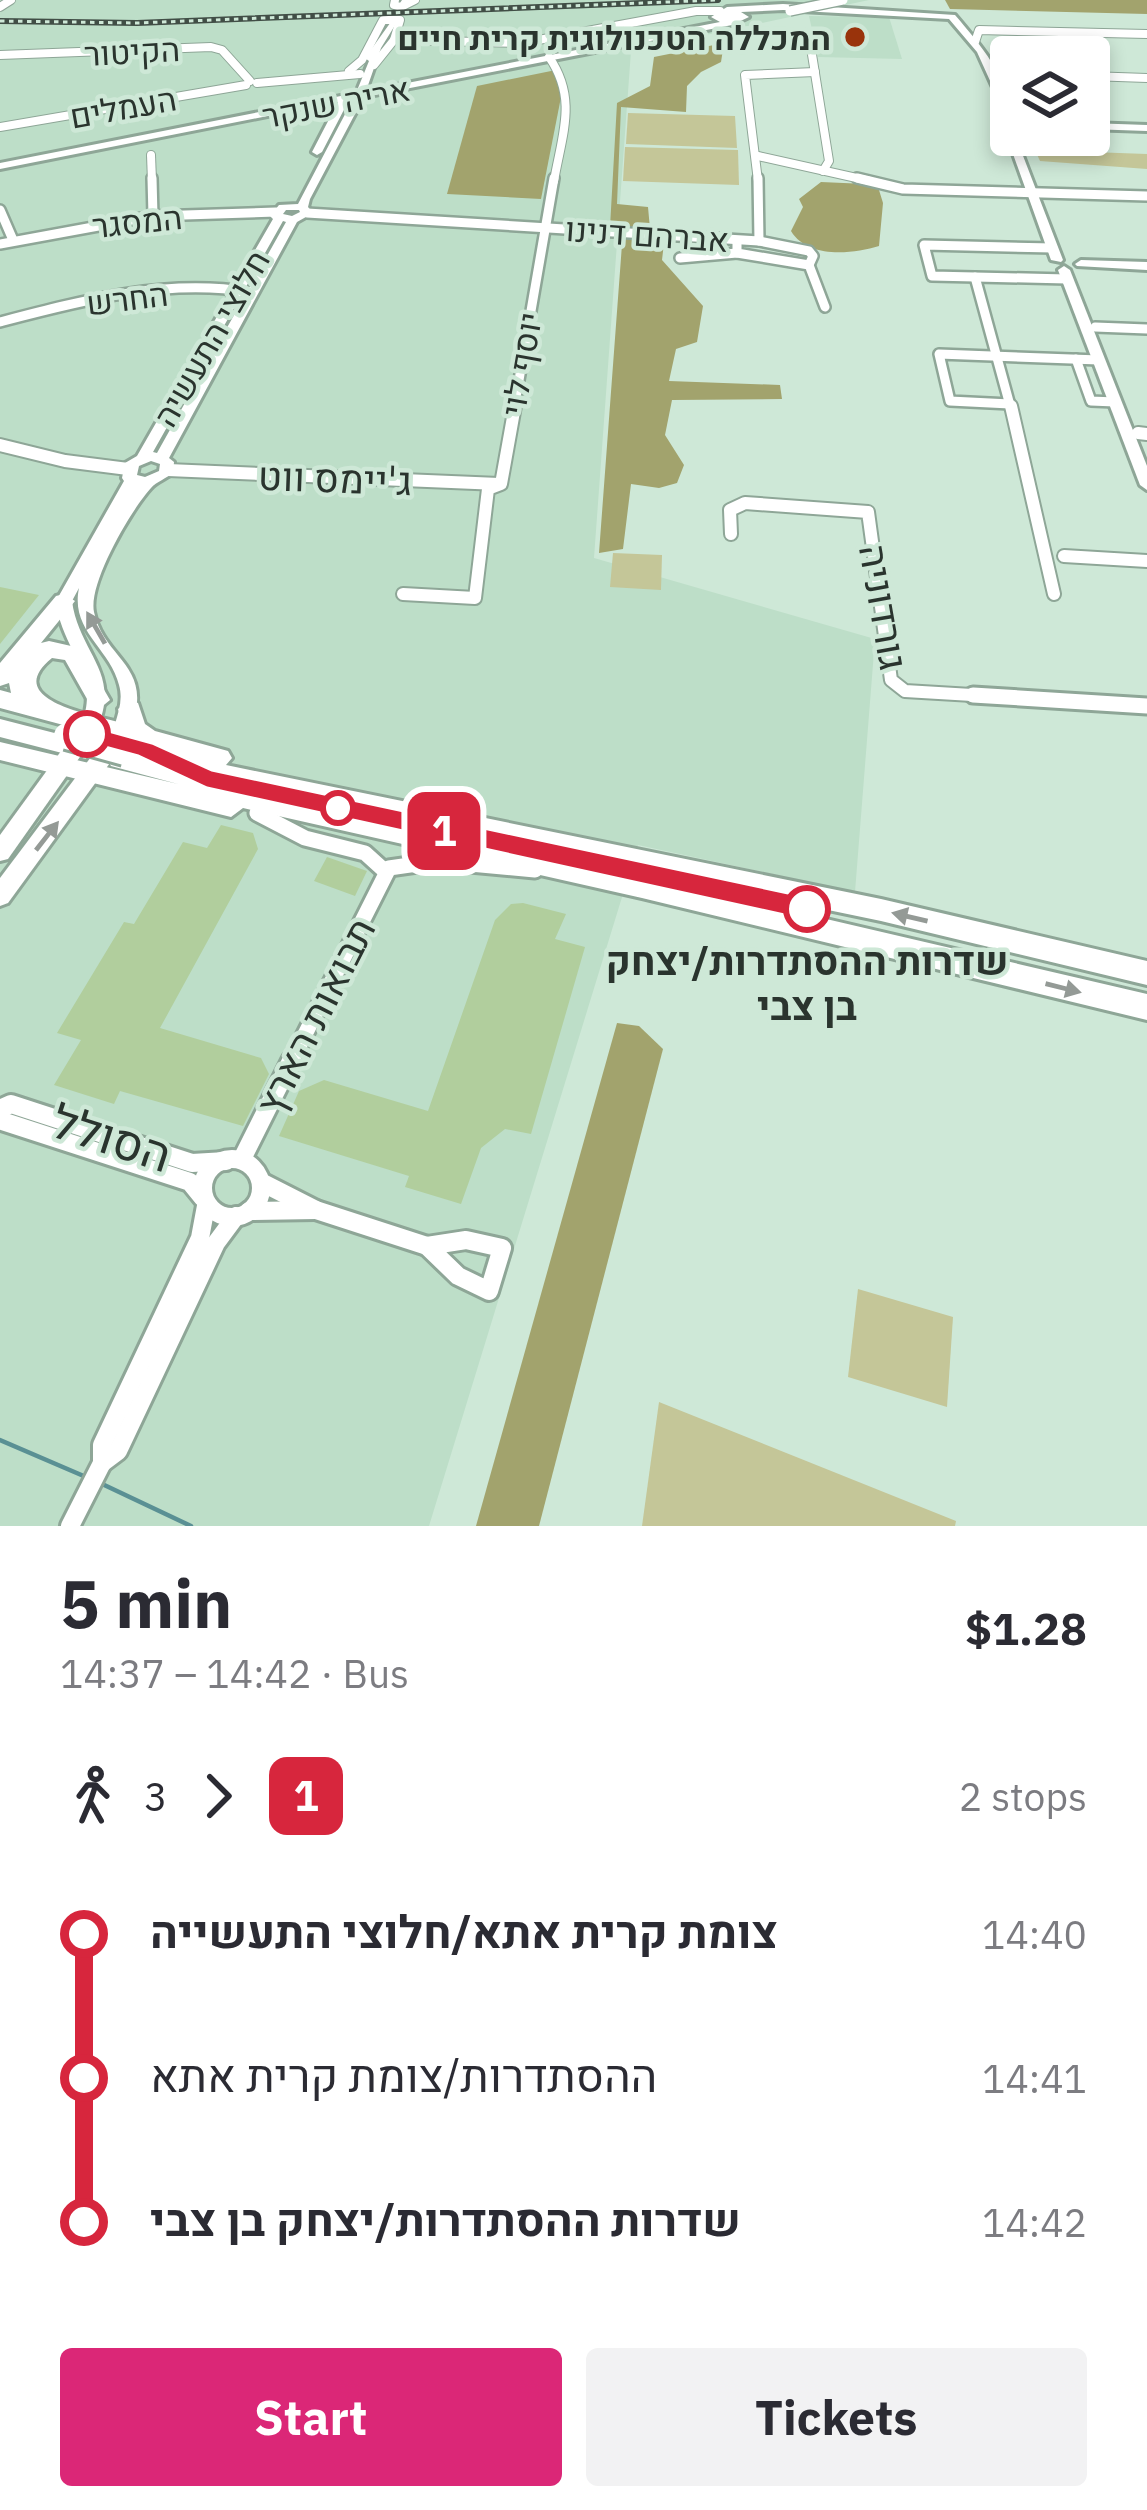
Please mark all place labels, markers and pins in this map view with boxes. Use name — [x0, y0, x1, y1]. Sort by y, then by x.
place label: המכללה הטכנולוגית קרית חיים — [397, 16, 831, 59]
marker: המכללה הטכנולוגית קרית חיים — [842, 24, 868, 50]
unlabelled marker — [65, 712, 109, 756]
unlabelled marker — [322, 792, 354, 824]
marker: שדרות ההסתדרות/יצחק בן צבי — [785, 887, 829, 931]
place label: שדרות ההסתדרות/יצחק בן צבי — [605, 935, 1009, 1031]

